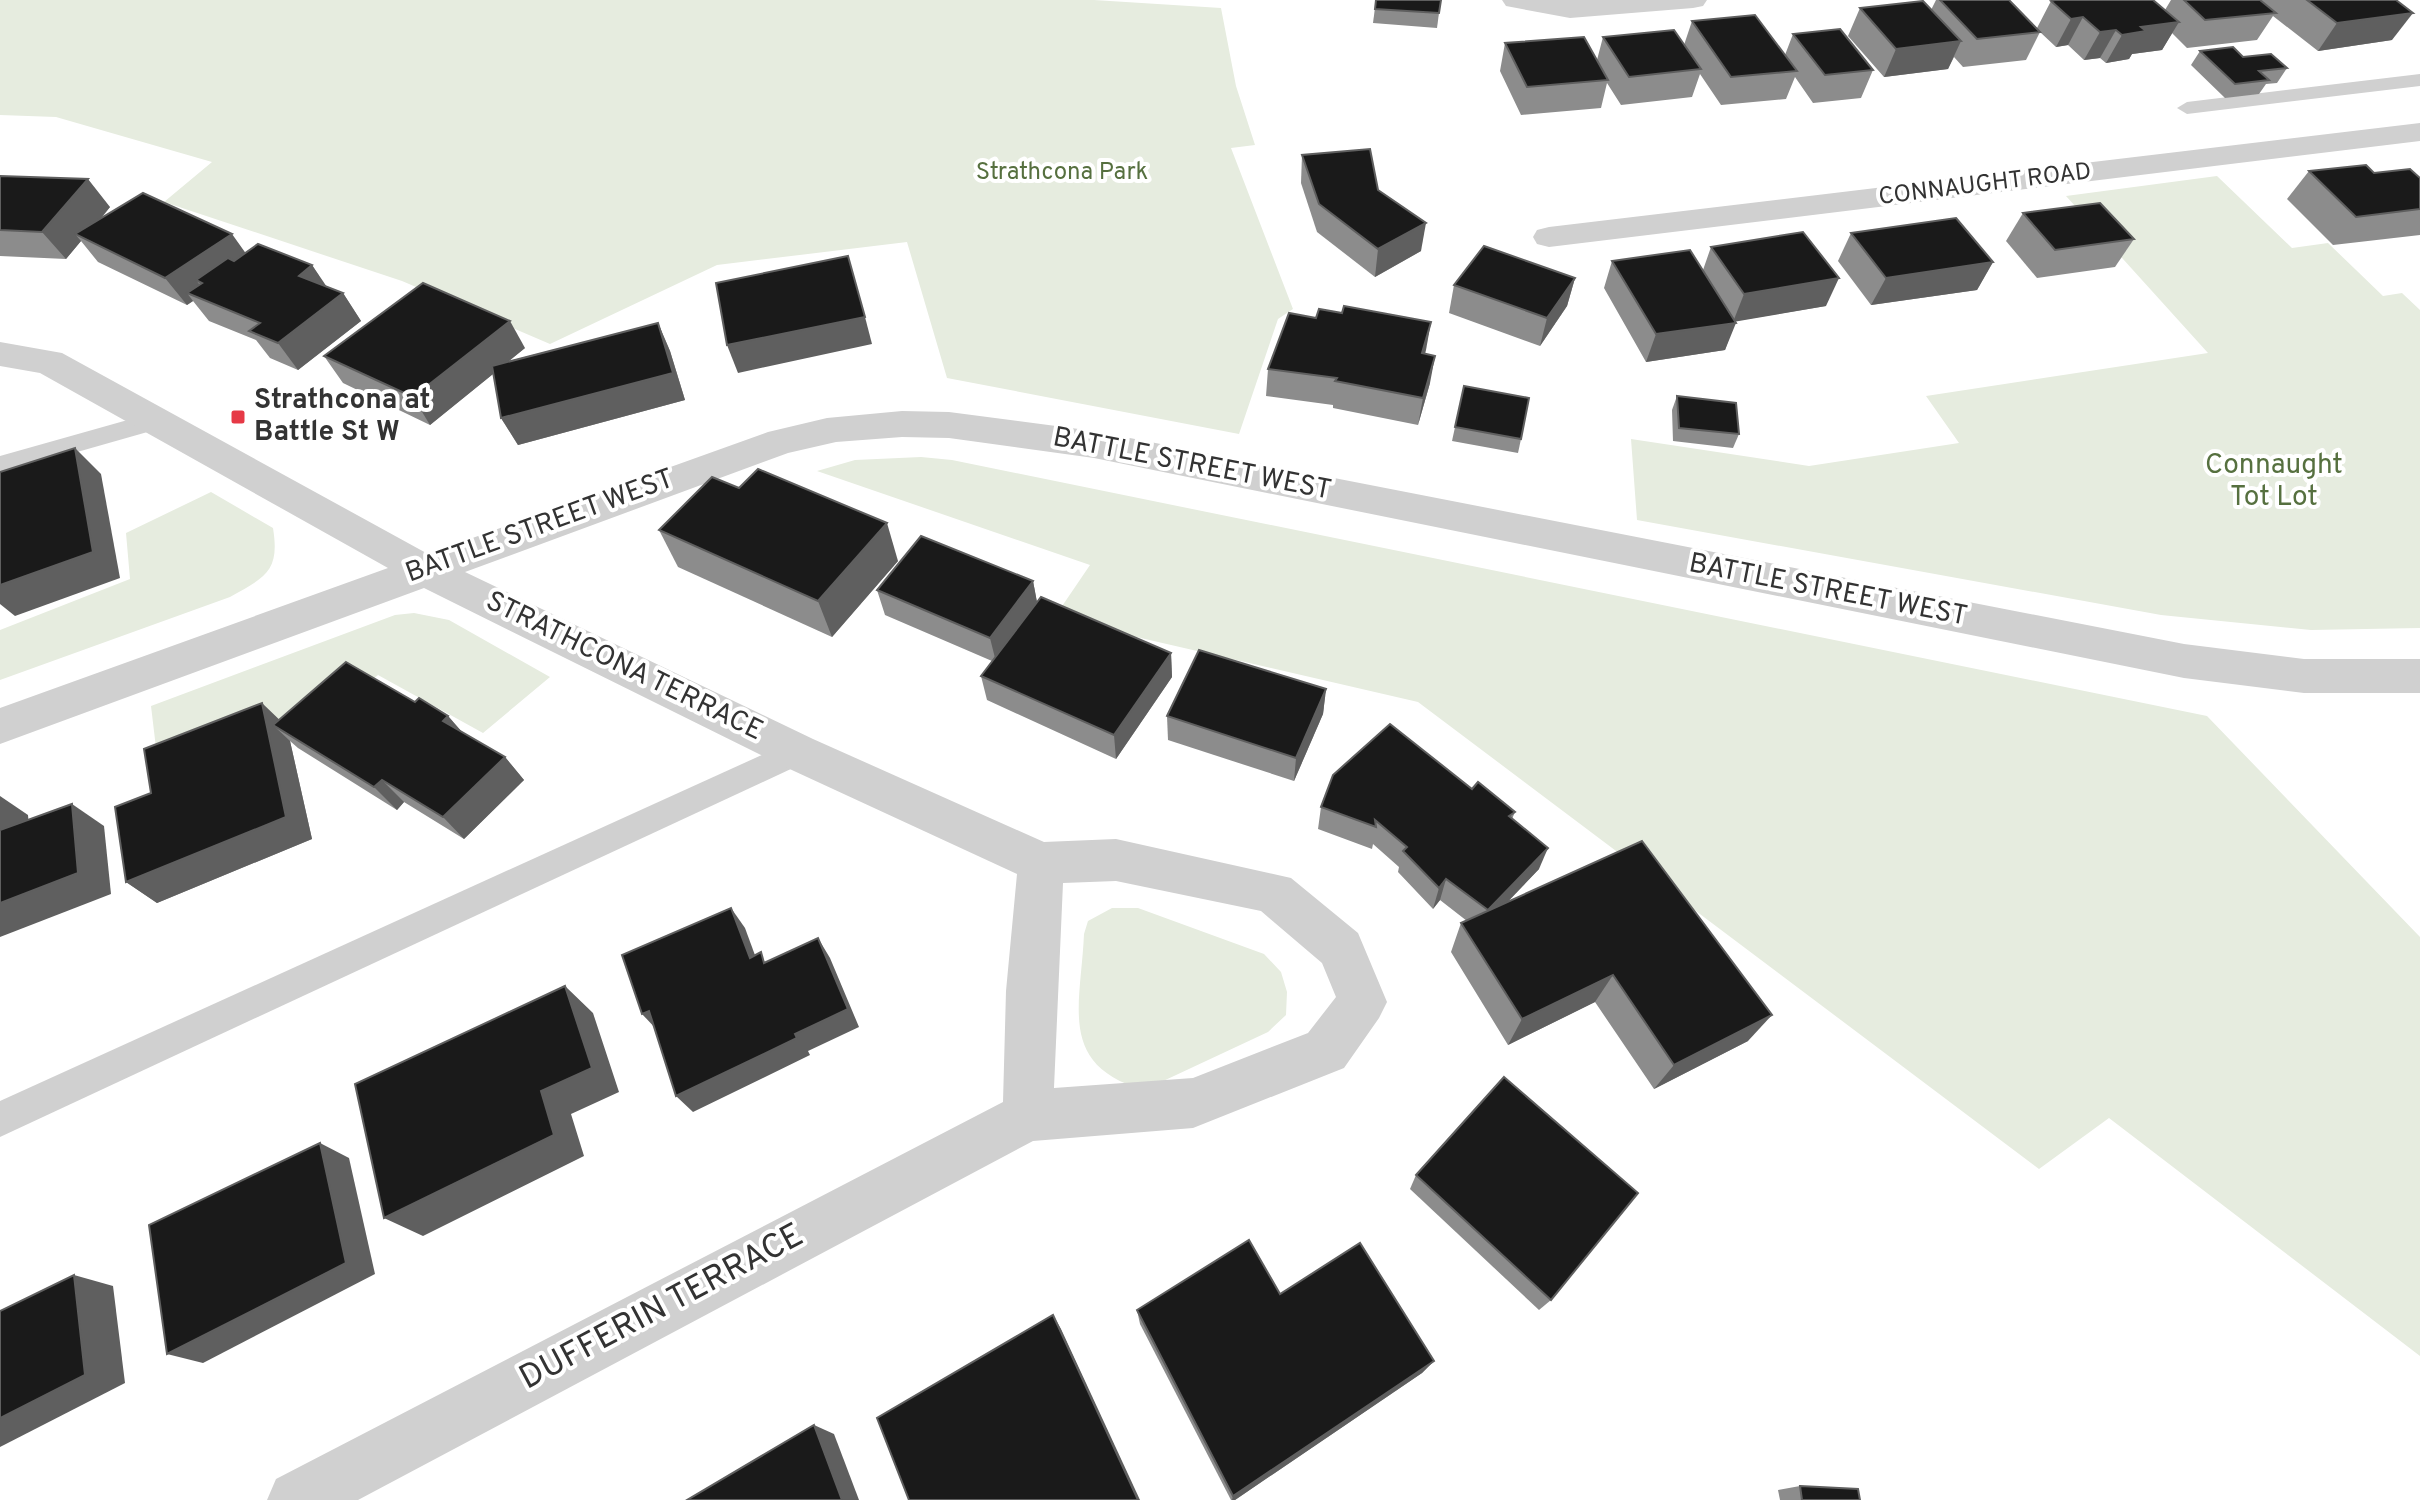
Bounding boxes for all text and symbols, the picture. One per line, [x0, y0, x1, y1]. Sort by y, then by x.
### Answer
street label: CONNAUGHT ROAD [1877, 157, 2093, 213]
park label: Strathcona Park [976, 158, 1148, 188]
place label: Strathcona at Battle St W [254, 383, 431, 451]
marker: Strathcona at Battle St W [229, 408, 247, 426]
street label: BATTLE STREET WEST [1050, 420, 1334, 510]
park label: Connaught Tot Lot [2205, 448, 2343, 516]
street label: BATTLE STREET WEST [401, 462, 679, 592]
street label: BATTLE STREET WEST [1686, 546, 1970, 636]
street label: STRATHCONA TERRACE [479, 584, 769, 750]
street label: DUFFERIN TERRACE [513, 1215, 811, 1401]

